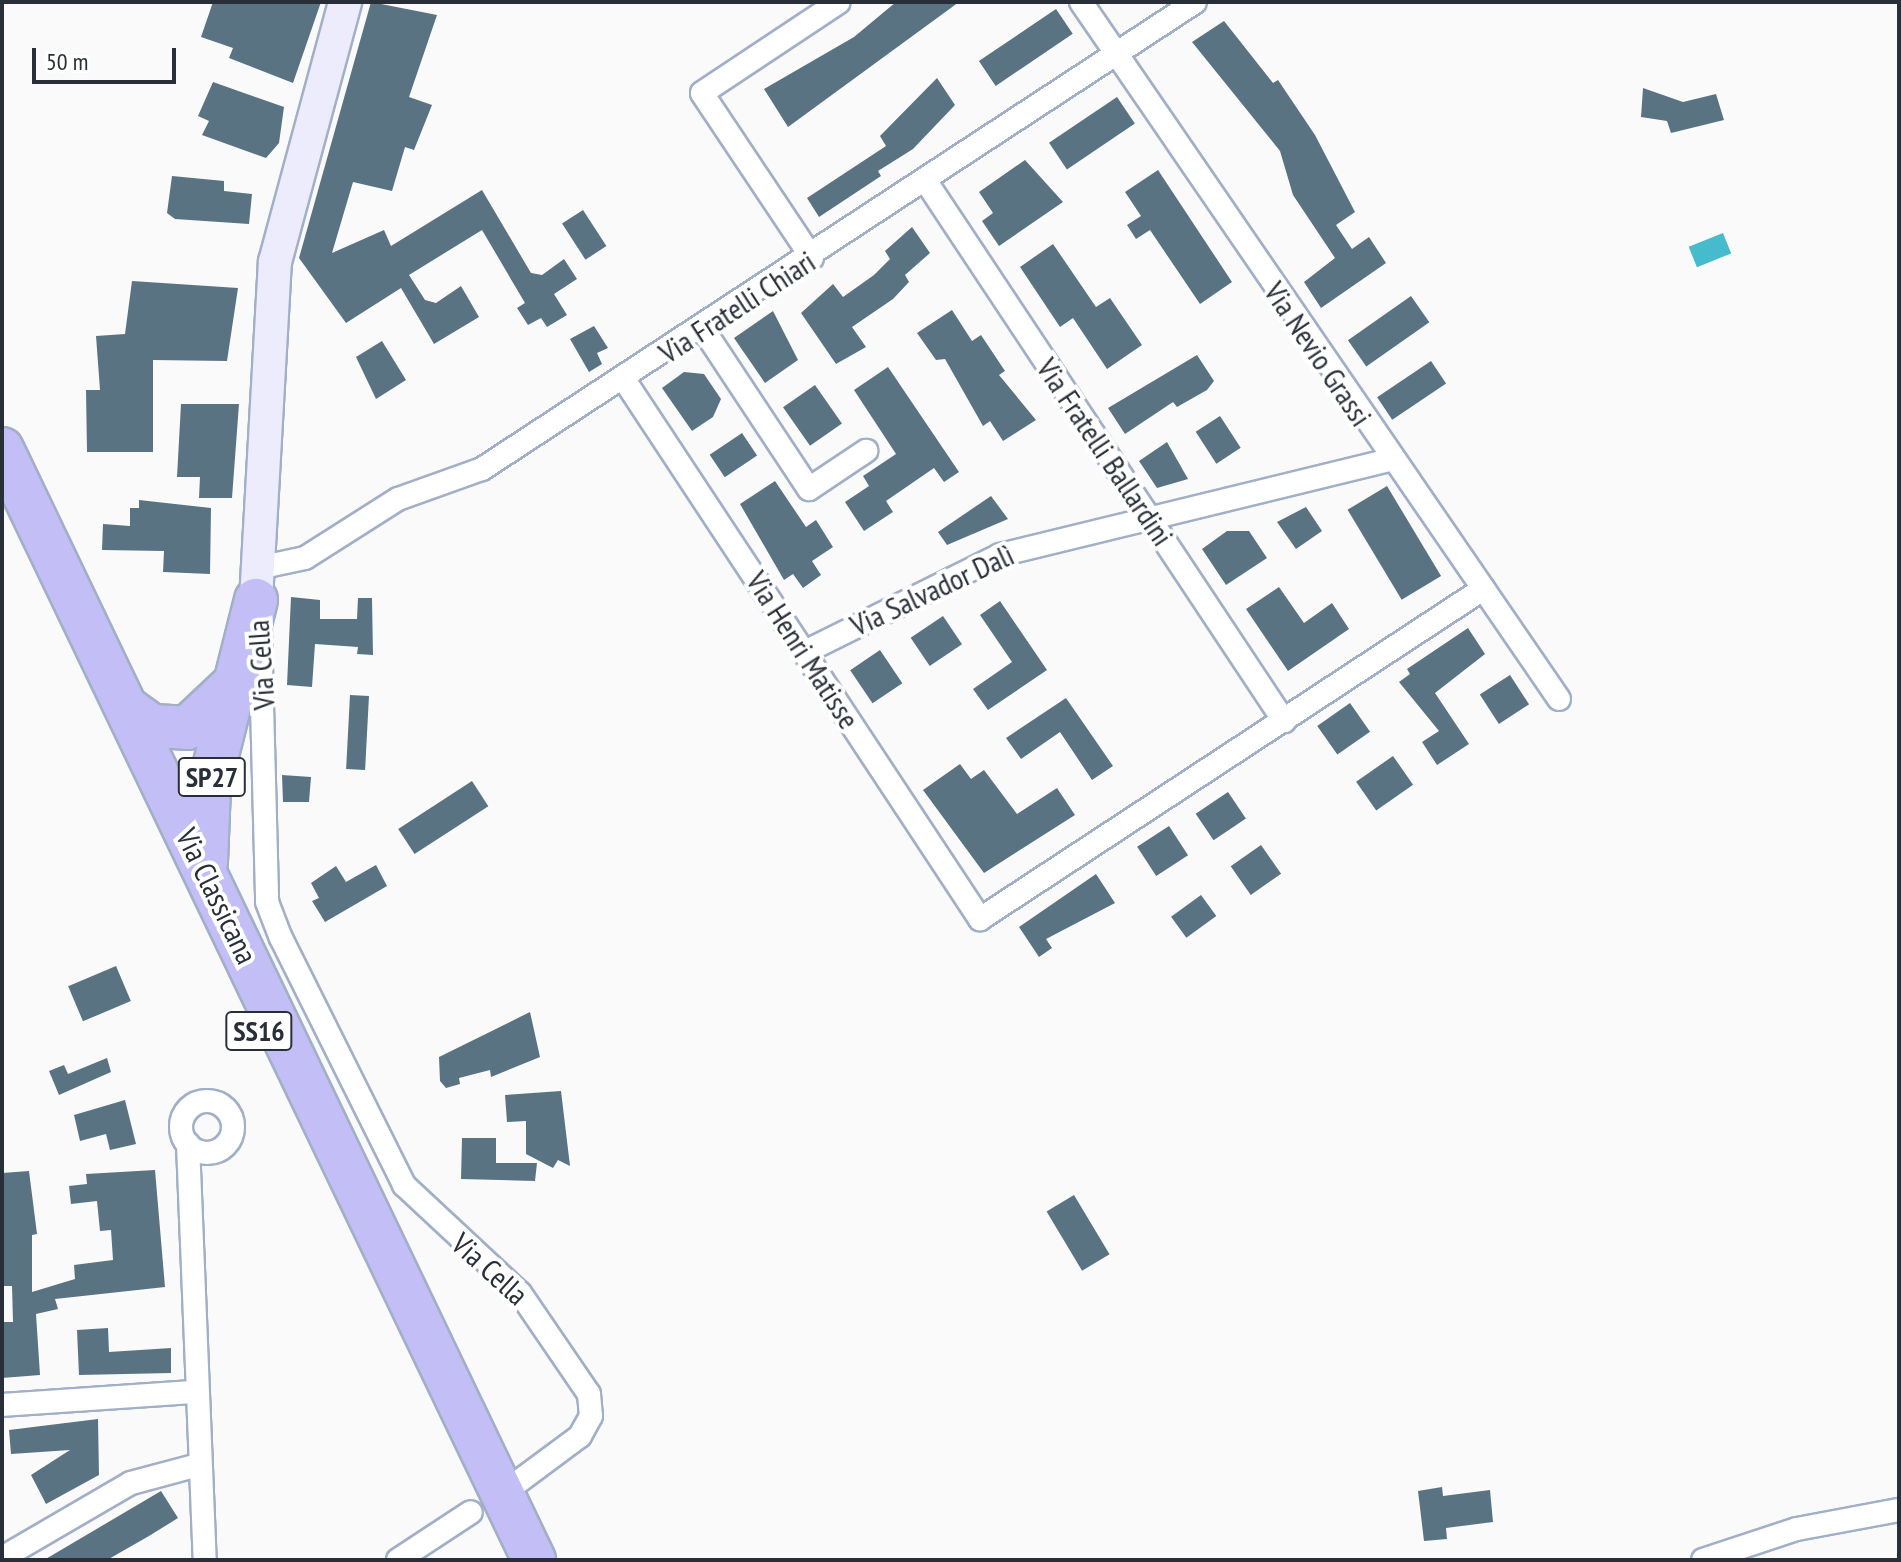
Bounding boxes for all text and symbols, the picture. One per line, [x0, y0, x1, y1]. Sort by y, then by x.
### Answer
scale bar [36, 32, 180, 82]
text: 50 m [46, 46, 88, 77]
street label: Via Fratelli Chiari [652, 243, 822, 371]
street label: Via Nevio Grassi [1257, 275, 1379, 433]
street label: Via Fratelli Ballardini [1029, 352, 1181, 552]
street label: Via Salvador Dalì [845, 536, 1019, 644]
street label: Via Henri Matisse [739, 565, 867, 735]
street label: Via Cella [240, 619, 282, 711]
road number: SP27 [176, 753, 248, 801]
street label: Via Classicana [169, 822, 265, 970]
road number: SS16 [225, 1007, 293, 1055]
street label: Via Cella [445, 1226, 535, 1312]

